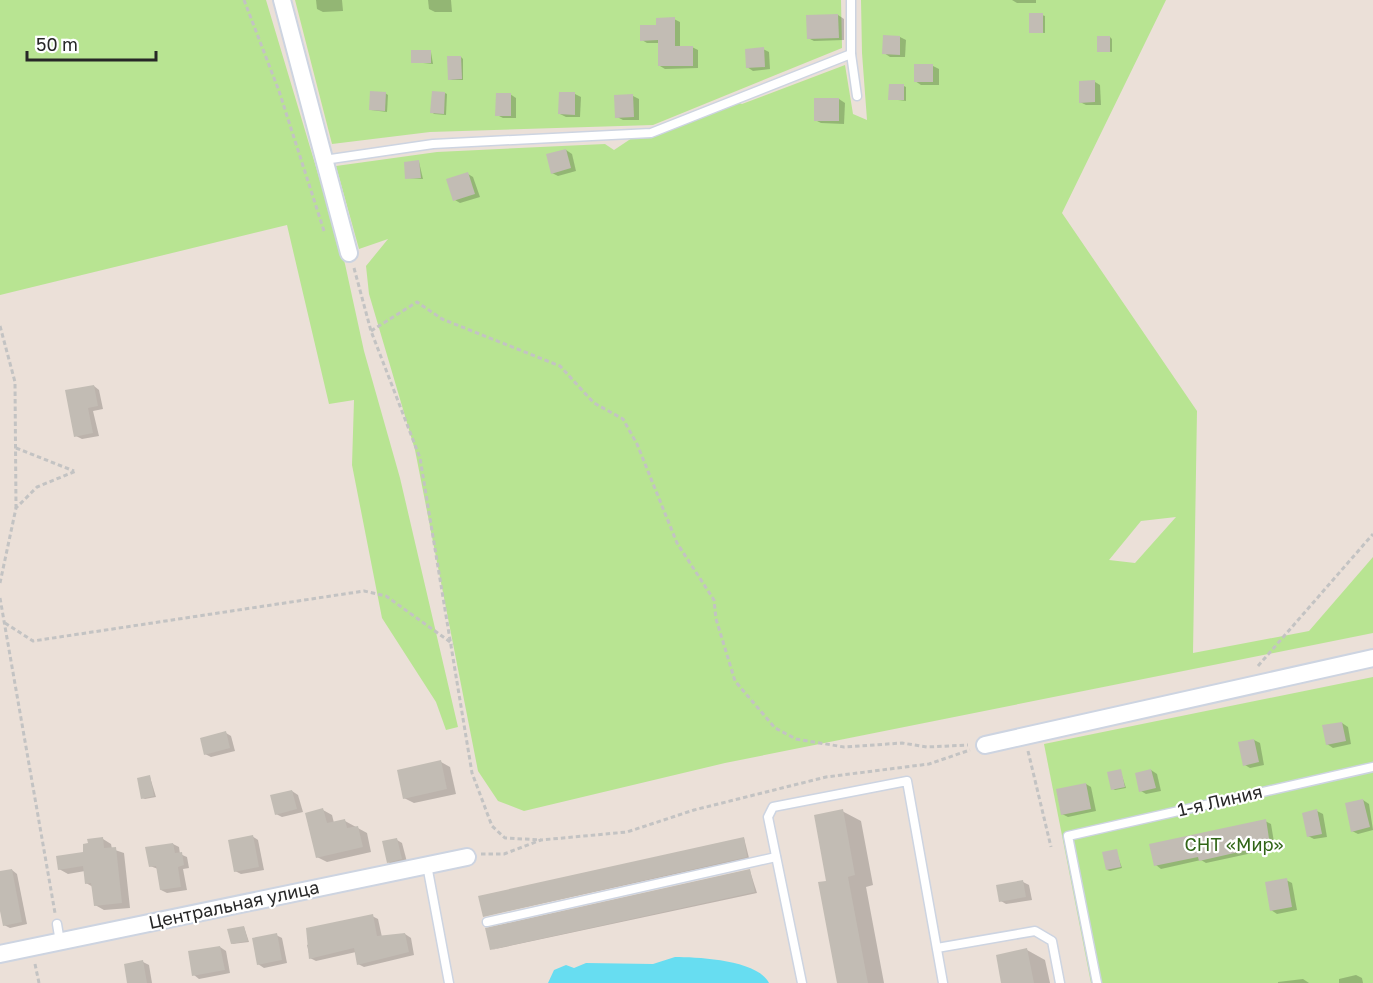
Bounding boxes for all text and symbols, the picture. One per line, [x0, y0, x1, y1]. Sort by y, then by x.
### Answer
scale bar [27, 24, 156, 62]
text: 50 m [36, 33, 78, 55]
street label: 1-я Линия [1175, 780, 1264, 820]
park label: СНТ «Мир» [1185, 833, 1284, 855]
street label: Центральная улица [147, 875, 321, 933]

